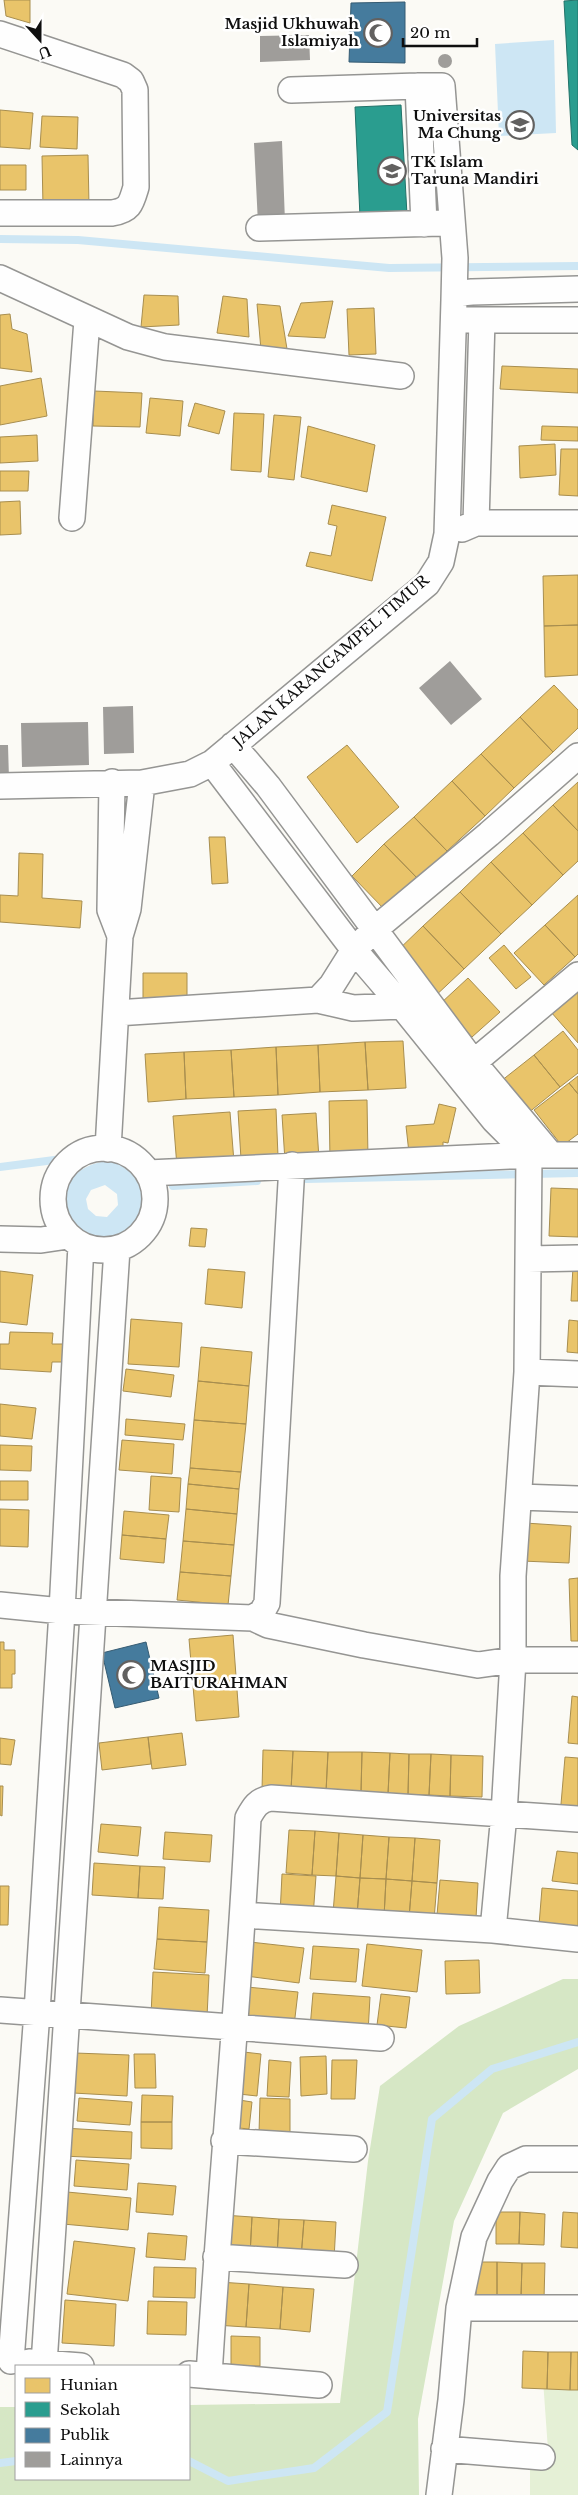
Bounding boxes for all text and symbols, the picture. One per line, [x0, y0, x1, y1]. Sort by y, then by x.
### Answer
place label: Masjid Ukhuwah Islamiyah [225, 14, 359, 50]
north arrow [15, 15, 65, 65]
scale bar [403, 15, 477, 47]
mosque icon: Masjid Ukhuwah Islamiyah [363, 18, 393, 48]
text: 20 m [410, 23, 450, 42]
text: U [35, 42, 54, 63]
place label: Universitas Ma Chung [413, 106, 502, 142]
school or university icon: Universitas Ma Chung [505, 110, 535, 140]
place label: TK Islam Taruna Mandiri [411, 152, 539, 188]
school or university icon: TK Islam Taruna Mandiri [377, 156, 407, 186]
street label: JALAN KARANGAMPEL TIMUR [227, 570, 433, 752]
place label: MASJID BAITURAHMAN [150, 1656, 288, 1692]
mosque icon: MASJID BAITURAHMAN [116, 1660, 146, 1690]
legend [15, 2365, 190, 2480]
text: Hunian [60, 2375, 118, 2394]
text: Sekolah [60, 2400, 120, 2419]
text: Publik [60, 2425, 110, 2444]
text: Lainnya [60, 2450, 123, 2469]

